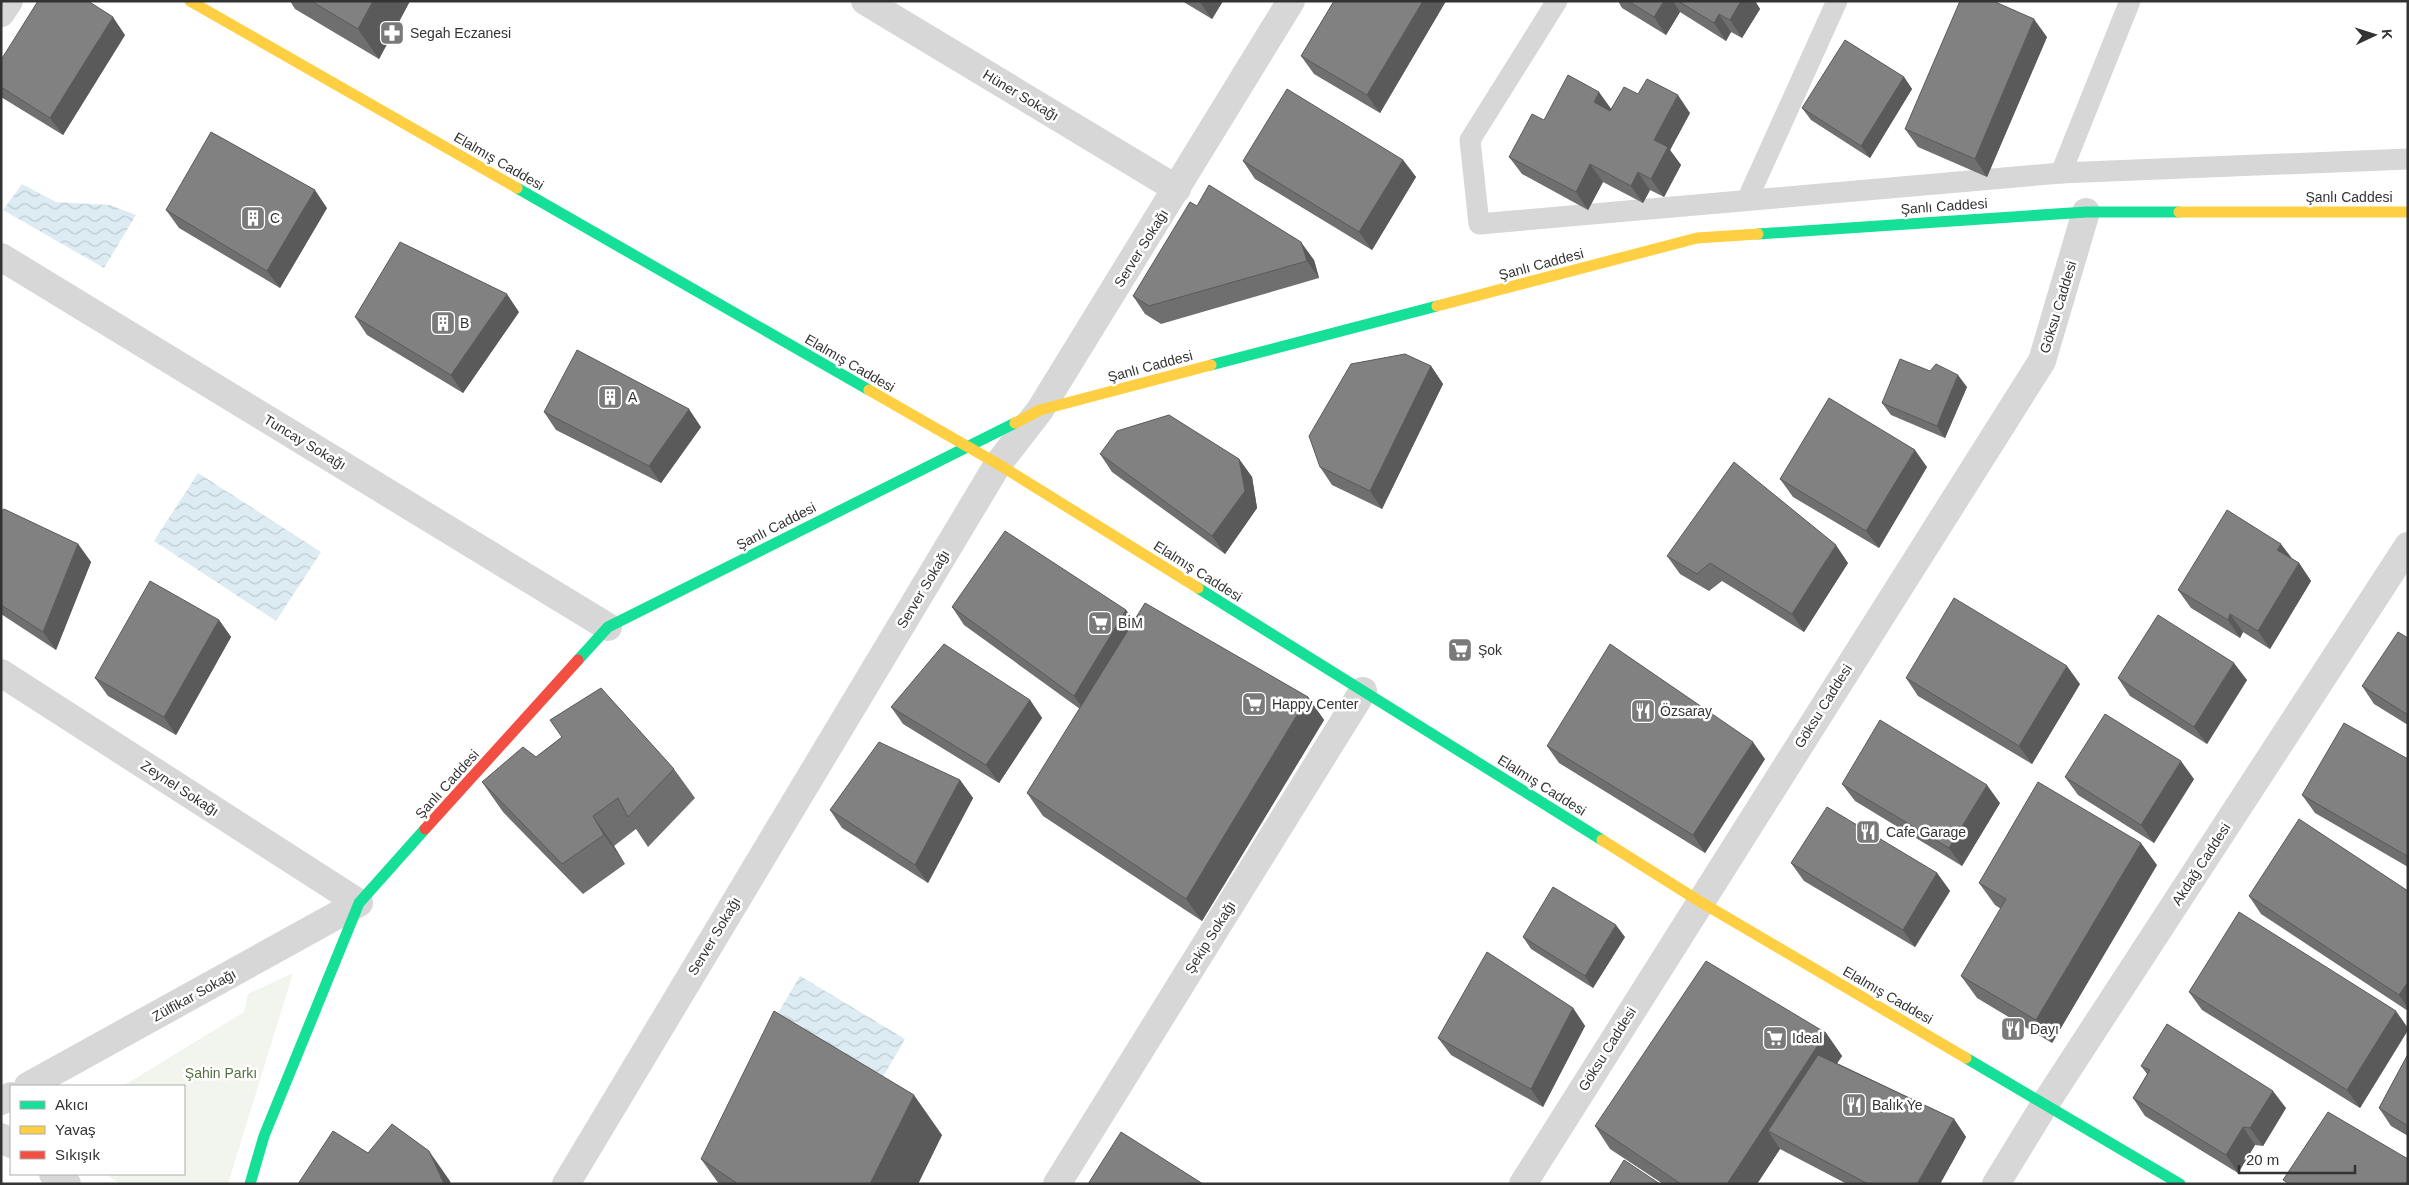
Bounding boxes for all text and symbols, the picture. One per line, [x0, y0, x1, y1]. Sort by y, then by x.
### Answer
north arrow [2349, 10, 2399, 60]
pharmacy icon: Segah Eczanesi [379, 20, 405, 46]
place label: Segah Eczanesi [410, 25, 511, 41]
text: K [2379, 28, 2395, 40]
street label: Hüner Sokağı [980, 66, 1062, 124]
street label: Elalmış Caddesi [451, 129, 547, 193]
street label: Şanlı Caddesi [2305, 189, 2393, 205]
street label: Şanlı Caddesi [1900, 195, 1988, 217]
building icon: C [240, 205, 266, 231]
street label: Server Sokağı [1111, 206, 1171, 290]
place label: C [270, 210, 280, 226]
street label: Şanlı Caddesi [1497, 245, 1585, 283]
street label: Göksu Caddesi [2036, 259, 2080, 355]
building icon: B [430, 310, 456, 336]
place label: B [460, 315, 469, 331]
street label: Elalmış Caddesi [802, 331, 898, 395]
street label: Şanlı Caddesi [1106, 347, 1194, 385]
building icon: A [597, 384, 623, 410]
place label: A [628, 389, 638, 405]
street label: Tuncay Sokağı [261, 411, 349, 473]
street label: Şanlı Caddesi [734, 499, 818, 553]
street label: Elalmış Caddesi [1151, 537, 1245, 605]
street label: Server Sokağı [893, 547, 953, 631]
supermarket icon: BİM [1087, 610, 1113, 636]
place label: BİM [1118, 614, 1143, 631]
supermarket icon: Şok [1447, 637, 1473, 663]
place label: Şok [1478, 642, 1503, 658]
street label: Göksu Caddesi [1791, 661, 1855, 751]
supermarket icon: Happy Center [1241, 691, 1267, 717]
place label: Happy Center [1272, 696, 1359, 712]
restaurant icon: Özsaray [1630, 698, 1656, 724]
place label: Özsaray [1660, 702, 1712, 719]
street label: Şanlı Caddesi [412, 746, 482, 822]
street label: Elalmış Caddesi [1495, 751, 1589, 819]
street label: Zeynel Sokağı [138, 757, 222, 819]
restaurant icon: Cafe Garage [1855, 819, 1881, 845]
street label: Akdağ Caddesi [2168, 820, 2234, 908]
place label: Cafe Garage [1886, 824, 1966, 840]
street label: Server Sokağı [684, 894, 744, 978]
street label: Şekip Sokağı [1181, 898, 1239, 976]
street label: Elalmış Caddesi [1840, 963, 1936, 1027]
street label: Zülfikar Sokağı [149, 965, 239, 1025]
street label: Göksu Caddesi [1575, 1004, 1639, 1094]
restaurant icon: Dayı [2000, 1016, 2026, 1042]
place label: Dayı [2030, 1021, 2059, 1037]
supermarket icon: Ideal [1762, 1025, 1788, 1051]
place label: Ideal [1792, 1030, 1822, 1046]
park label: Şahin Parkı [185, 1065, 257, 1081]
legend [10, 1085, 185, 1175]
restaurant icon: Balık Ye [1841, 1092, 1867, 1118]
text: Akıcı [55, 1096, 88, 1113]
place label: Balık Ye [1872, 1097, 1923, 1113]
text: Yavaş [55, 1121, 96, 1138]
scale bar [2239, 1142, 2355, 1174]
text: Sıkışık [55, 1146, 101, 1163]
text: 20 m [2246, 1151, 2279, 1168]

